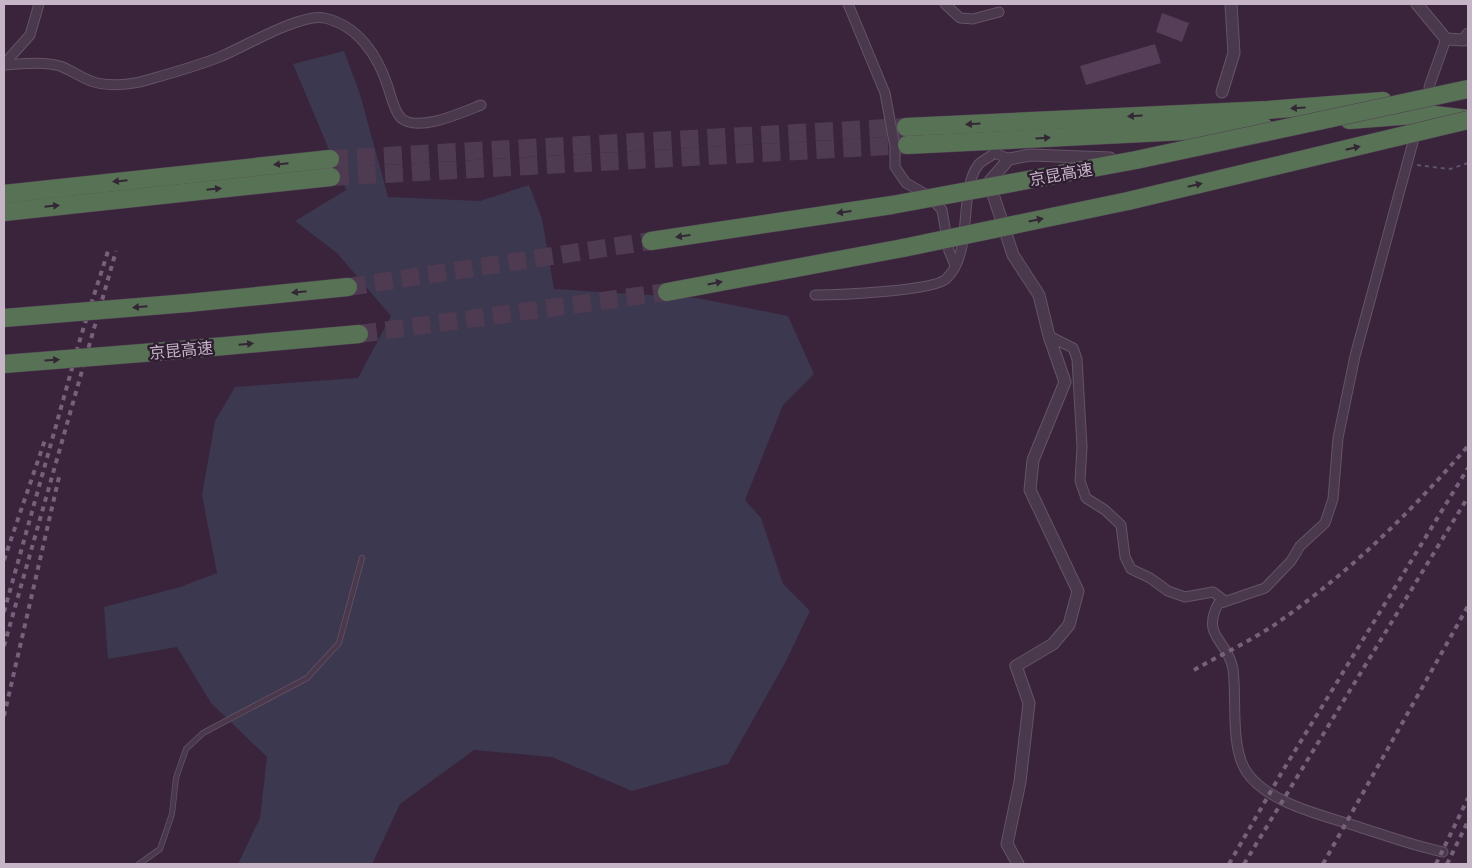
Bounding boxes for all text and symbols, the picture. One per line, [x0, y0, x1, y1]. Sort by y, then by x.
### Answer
one-way arrow [1289, 104, 1305, 112]
one-way arrow [1127, 113, 1143, 121]
one-way arrow [965, 120, 981, 128]
one-way arrow [1036, 134, 1052, 142]
one-way arrow [1345, 144, 1360, 152]
one-way arrow [273, 160, 289, 168]
street label: 京昆高速 [1028, 160, 1094, 189]
one-way arrow [112, 177, 128, 185]
one-way arrow [1187, 181, 1202, 189]
one-way arrow [206, 185, 222, 193]
one-way arrow [44, 202, 60, 210]
one-way arrow [835, 209, 851, 217]
one-way arrow [1028, 216, 1044, 224]
one-way arrow [674, 232, 690, 240]
one-way arrow [708, 279, 724, 287]
one-way arrow [291, 288, 307, 296]
one-way arrow [131, 303, 147, 311]
street label: 京昆高速 [148, 338, 214, 363]
one-way arrow [238, 340, 254, 348]
one-way arrow [45, 356, 61, 364]

